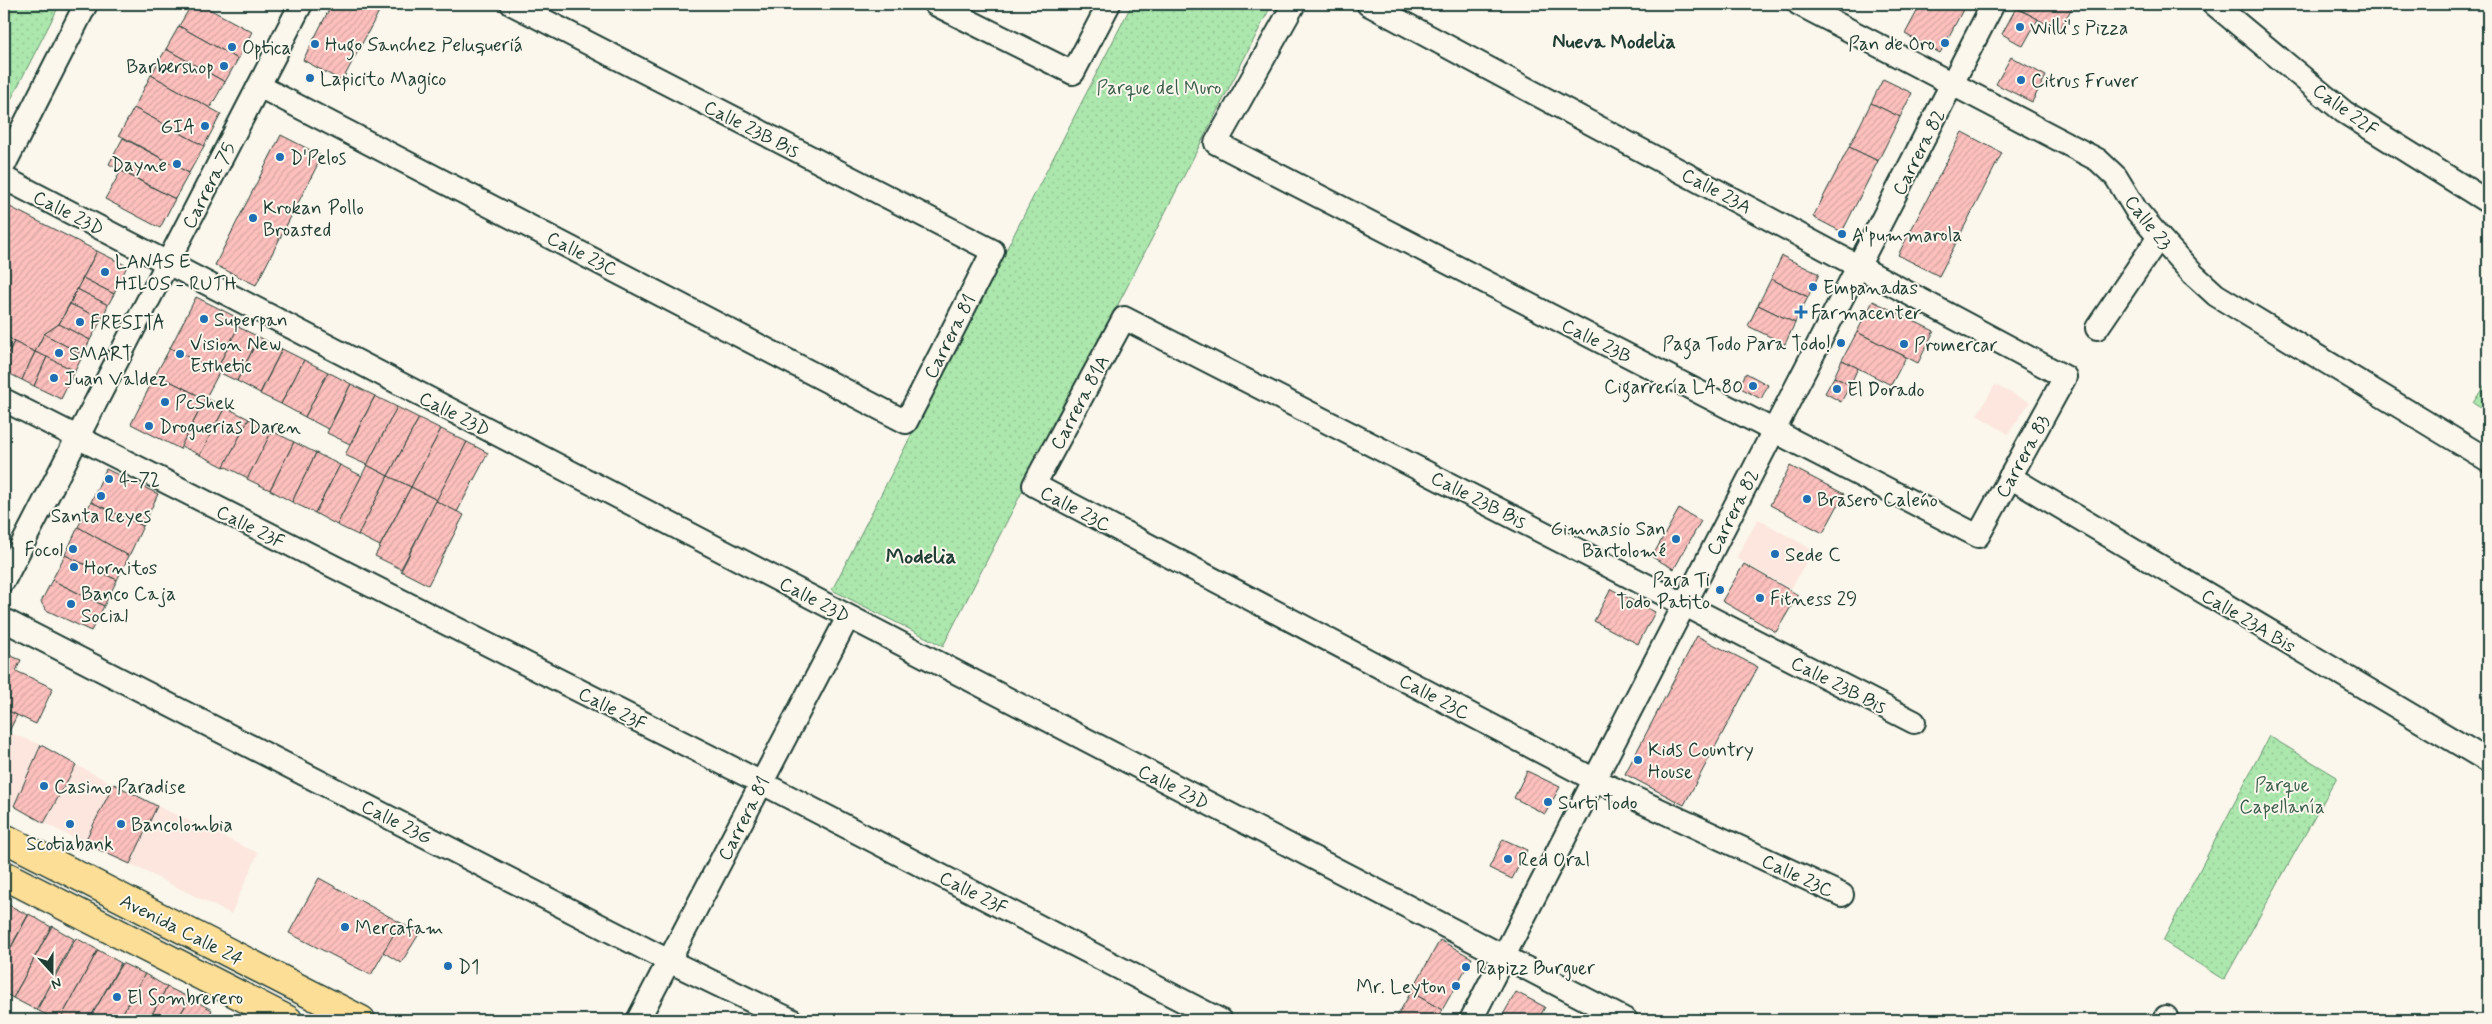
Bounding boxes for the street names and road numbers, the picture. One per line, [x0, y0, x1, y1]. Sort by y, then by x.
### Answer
street label: Calle 22F [2307, 78, 2383, 142]
street label: Calle 23B Bis [699, 95, 803, 164]
street label: Carrera 82 [1887, 105, 1952, 200]
street label: Carrera 75 [177, 138, 242, 233]
street label: Calle 23A [1677, 163, 1756, 220]
street label: Calle 23D [29, 185, 108, 242]
street label: Calle 23 [2118, 190, 2177, 256]
street label: Calle 23C [542, 226, 623, 283]
street label: Carrera 81 [918, 290, 982, 383]
street label: Calle 23B [1557, 313, 1636, 370]
street label: Carrera 81A [1045, 351, 1116, 454]
street label: Calle 23D [415, 386, 494, 443]
street label: Carrera 83 [1990, 411, 2056, 503]
street label: Carrera 82 [1701, 465, 1766, 560]
street label: Calle 23B Bis [1426, 466, 1530, 535]
street label: Calle 23C [1036, 480, 1116, 539]
street label: Calle 23F [212, 500, 289, 555]
street label: Calle 23D [775, 571, 854, 629]
street label: Calle 23A Bis [2196, 583, 2300, 659]
street label: Calle 23B Bis [1786, 651, 1890, 720]
street label: Calle 23C [1395, 668, 1475, 727]
street label: Calle 23F [574, 682, 651, 737]
street label: Calle 23D [1134, 759, 1213, 816]
street label: Carrera 81 [712, 772, 776, 865]
street label: Calle 23G [357, 794, 436, 851]
street label: Calle 23C [1757, 849, 1838, 904]
street label: Calle 23F [935, 866, 1012, 921]
street label: Avenida Calle 24 [115, 889, 247, 972]

